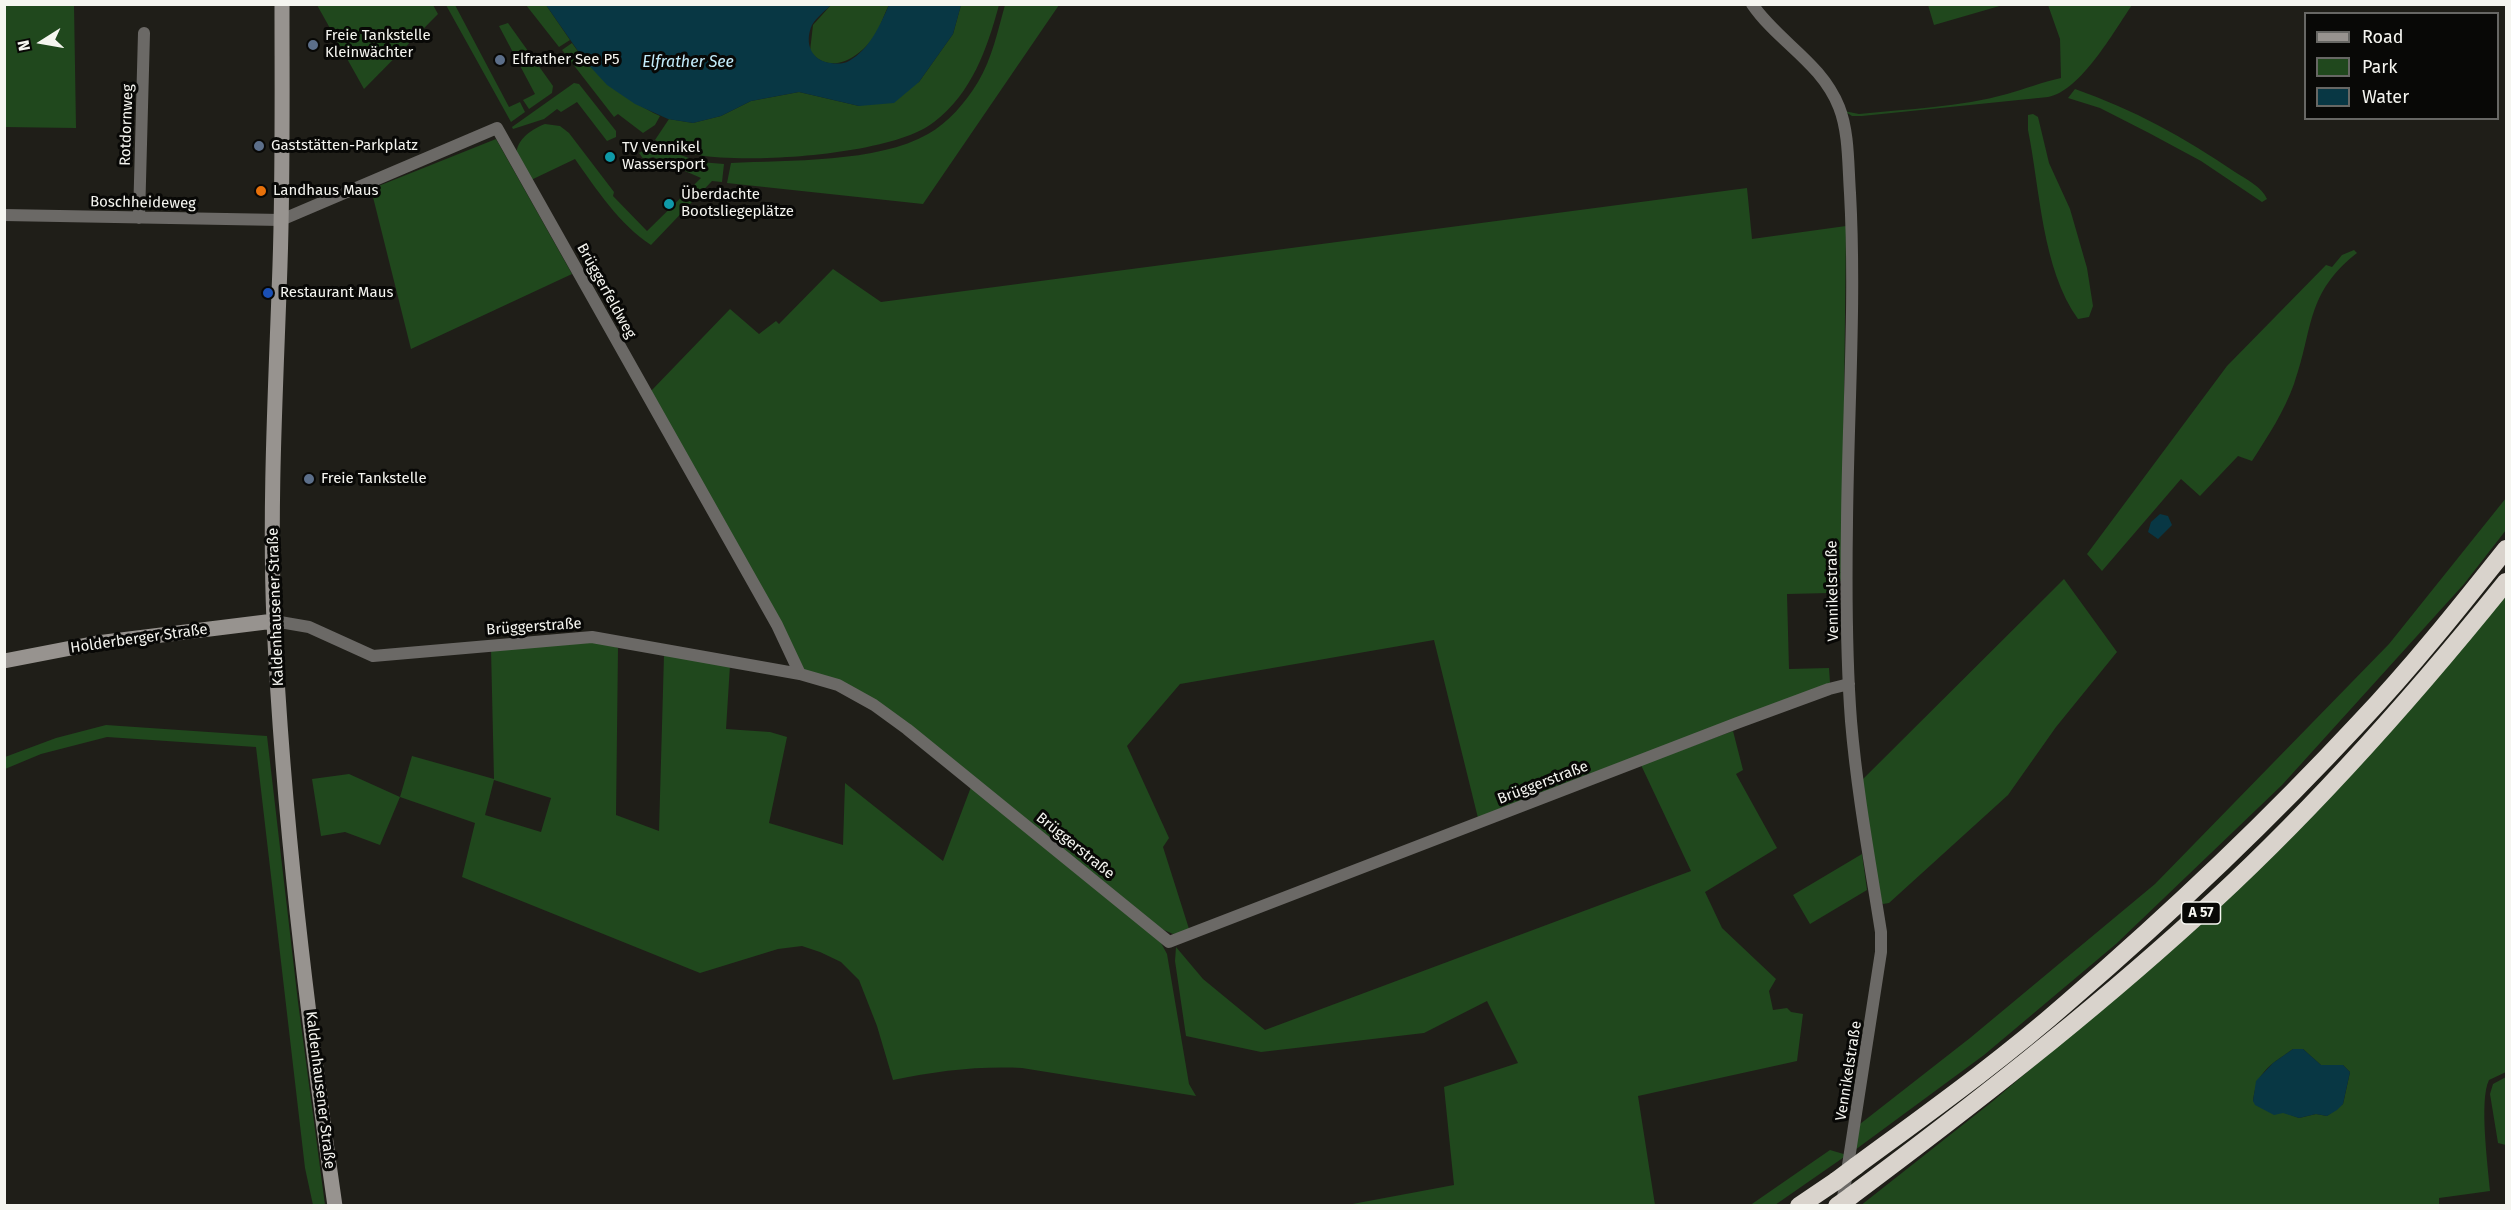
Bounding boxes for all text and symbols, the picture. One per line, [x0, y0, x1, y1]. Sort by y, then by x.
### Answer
north arrow [12, 12, 72, 72]
legend [2304, 12, 2499, 120]
text: Road [2362, 26, 2404, 48]
place label: Freie Tankstelle Kleinwächter [325, 27, 431, 62]
marker: Freie Tankstelle Kleinwächter [306, 38, 320, 52]
text: N [14, 39, 34, 53]
place label: Elfrather See P5 [512, 51, 619, 69]
marker: Elfrather See P5 [493, 53, 507, 67]
water label: Elfrather See [642, 53, 734, 73]
text: Park [2362, 56, 2397, 78]
street label: Rotdornweg [117, 84, 137, 166]
text: Water [2362, 86, 2409, 108]
place label: Gaststätten-Parkplatz [271, 137, 418, 155]
marker: Gaststätten-Parkplatz [252, 139, 266, 153]
place label: TV Vennikel Wassersport [622, 139, 705, 174]
marker: TV Vennikel Wassersport [603, 150, 617, 164]
place label: Landhaus Maus [273, 182, 378, 200]
marker: Landhaus Maus [254, 184, 268, 198]
place label: Überdachte Bootsliegeplätze [681, 186, 794, 221]
street label: Boschheideweg [90, 193, 196, 213]
marker: Überdachte Bootsliegeplätze [662, 197, 676, 211]
street label: Brüggerfeldweg [572, 240, 640, 342]
place label: Restaurant Maus [280, 284, 393, 302]
marker: Restaurant Maus [261, 286, 275, 300]
place label: Freie Tankstelle [321, 470, 427, 488]
marker: Freie Tankstelle [302, 472, 316, 486]
street label: Kaldenhausener Straße [264, 527, 288, 687]
street label: Vennikelstraße [1823, 540, 1843, 642]
street label: Brüggerstraße [486, 615, 582, 639]
street label: Holderberger Straße [69, 620, 209, 658]
street label: Brüggerstraße [1495, 757, 1591, 809]
street label: Brüggerstraße [1032, 809, 1118, 883]
road number: A 57 [2182, 902, 2220, 924]
street label: Kaldenhausener Straße [301, 1010, 339, 1170]
street label: Vennikelstraße [1832, 1020, 1866, 1122]

